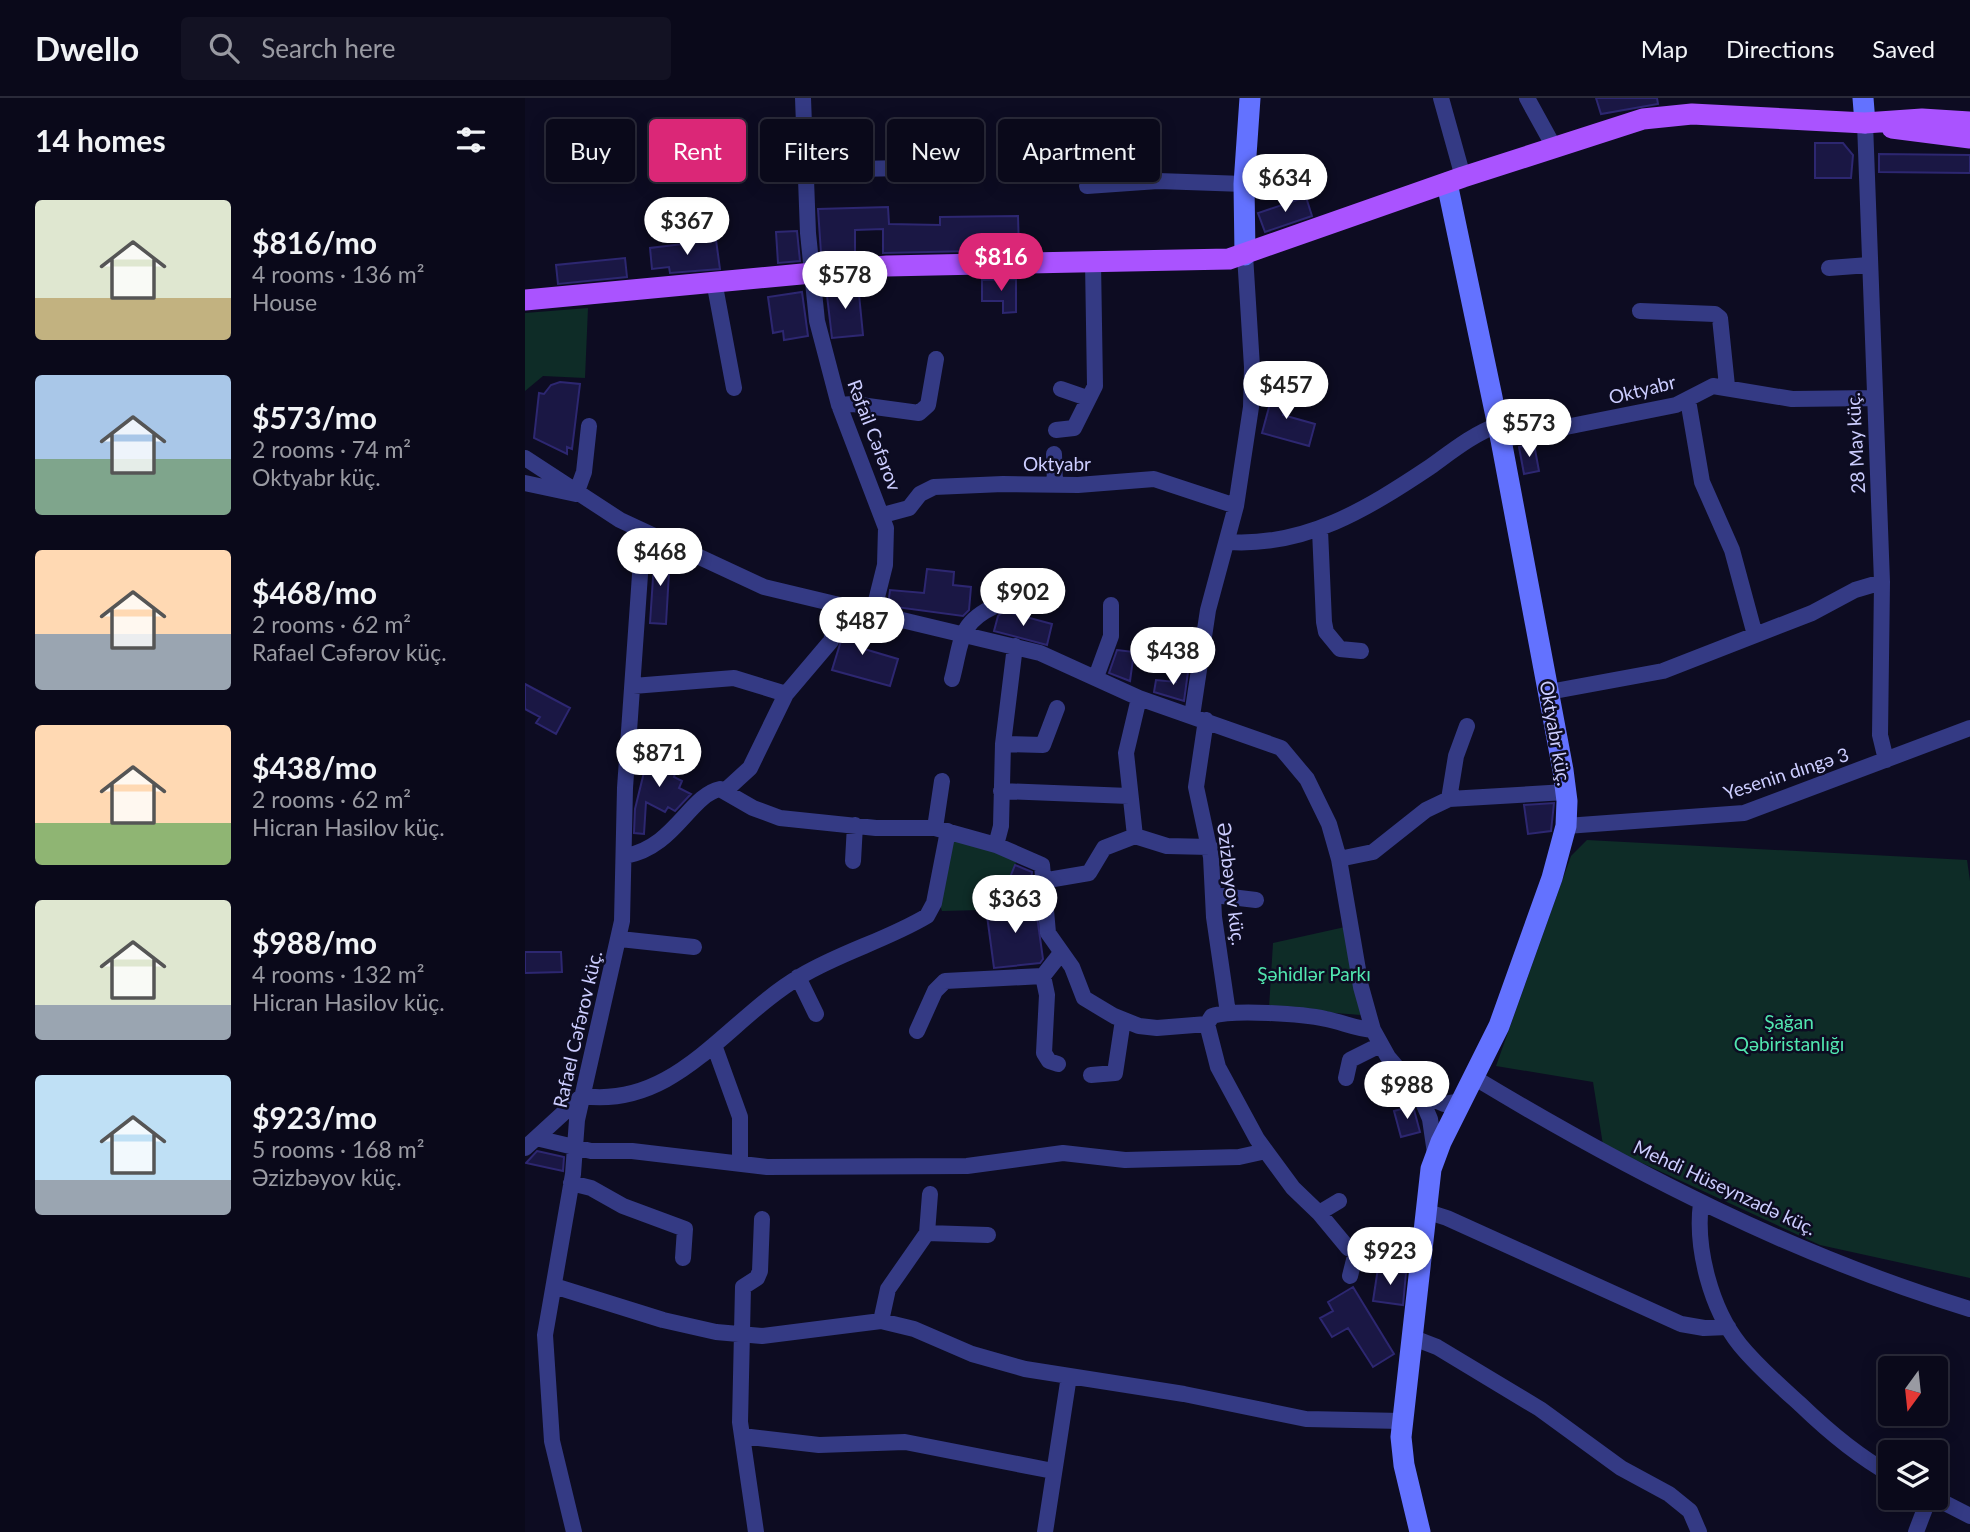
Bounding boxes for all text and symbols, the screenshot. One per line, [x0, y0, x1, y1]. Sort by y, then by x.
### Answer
search box [181, 17, 671, 80]
text: Dwello [35, 28, 139, 68]
icon: search [205, 29, 243, 67]
text: Search here [261, 32, 395, 64]
text: Map [1641, 34, 1688, 63]
text: Directions [1726, 34, 1834, 63]
text: Saved [1872, 34, 1935, 63]
chip: Buy [546, 119, 635, 182]
chip: Rent [649, 119, 746, 182]
chip: Filters [760, 119, 873, 182]
chip: New [887, 119, 984, 182]
chip: Apartment [998, 119, 1160, 182]
icon: filters [452, 121, 490, 159]
text: 14 homes [35, 122, 166, 158]
pin: $634 [1244, 155, 1326, 214]
text: $634 [1258, 163, 1312, 191]
pin: $367 [646, 198, 728, 257]
text: $367 [660, 206, 714, 234]
text: $816/mo [252, 224, 377, 260]
icon: home [91, 228, 175, 312]
pin: $816 [960, 234, 1042, 293]
text: $816 [974, 242, 1028, 270]
pin: $578 [804, 252, 886, 311]
text: 4 rooms · 136 m² [252, 260, 424, 288]
text: $578 [818, 260, 872, 288]
text: House [252, 288, 317, 316]
pin: $457 [1245, 362, 1327, 421]
text: $457 [1259, 370, 1313, 398]
street label: Oktyabr [1606, 370, 1678, 408]
street label: Rəfail Cəfərov [843, 376, 907, 494]
street label: 28 May küç. [1841, 392, 1869, 494]
text: $573/mo [252, 399, 377, 435]
pin: $573 [1488, 400, 1570, 459]
icon: home [91, 403, 175, 487]
text: $573 [1502, 408, 1556, 436]
text: 2 rooms · 74 m² [252, 435, 411, 463]
street label: Oktyabr [1023, 452, 1091, 475]
text: Oktyabr küç. [252, 463, 381, 491]
pin: $468 [619, 528, 701, 588]
text: $468 [633, 537, 687, 565]
pin: $902 [982, 568, 1064, 628]
text: $468/mo [252, 574, 377, 610]
text: $902 [996, 577, 1050, 605]
icon: home [91, 578, 175, 662]
pin: $487 [821, 598, 903, 657]
text: $487 [835, 606, 889, 634]
text: 2 rooms · 62 m² [252, 610, 411, 638]
pin: $438 [1132, 628, 1214, 687]
text: $438 [1146, 636, 1200, 664]
text: Rafael Cəfərov küç. [252, 638, 447, 666]
street label: Oktyabr küç. [1535, 679, 1577, 787]
pin: $871 [618, 730, 700, 789]
text: $871 [632, 738, 686, 766]
street label: Yesenin dıngə 3 [1720, 742, 1852, 804]
text: $438/mo [252, 749, 377, 785]
icon: home [91, 753, 175, 837]
text: 2 rooms · 62 m² [252, 785, 411, 813]
text: Hicran Hasilov küç. [252, 813, 445, 841]
street label: Əzizbəyov küç. [1213, 821, 1251, 947]
pin: $363 [974, 876, 1056, 935]
text: $363 [988, 884, 1042, 912]
text: $988/mo [252, 924, 377, 960]
icon: home [91, 928, 175, 1012]
street label: Rafael Cəfərov küç. [548, 948, 606, 1110]
text: 4 rooms · 132 m² [252, 960, 424, 988]
park label: Şəhidlər Parkı [1257, 962, 1371, 985]
text: Hicran Hasilov küç. [252, 988, 445, 1016]
park label: Şağan Qəbiristanlığı [1734, 1010, 1844, 1055]
pin: $988 [1366, 1062, 1448, 1121]
text: $988 [1380, 1070, 1434, 1098]
text: $923/mo [252, 1099, 377, 1135]
icon: home [91, 1103, 175, 1187]
text: 5 rooms · 168 m² [252, 1135, 424, 1163]
street label: Mehdi Hüseynzadə küç. [1630, 1135, 1820, 1239]
text: Əzizbəyov küç. [252, 1163, 402, 1191]
pin: $923 [1349, 1228, 1431, 1287]
text: $923 [1363, 1236, 1417, 1264]
north arrow [1878, 1356, 1948, 1426]
map controls [1878, 1356, 1948, 1510]
button: layers [1878, 1440, 1948, 1510]

